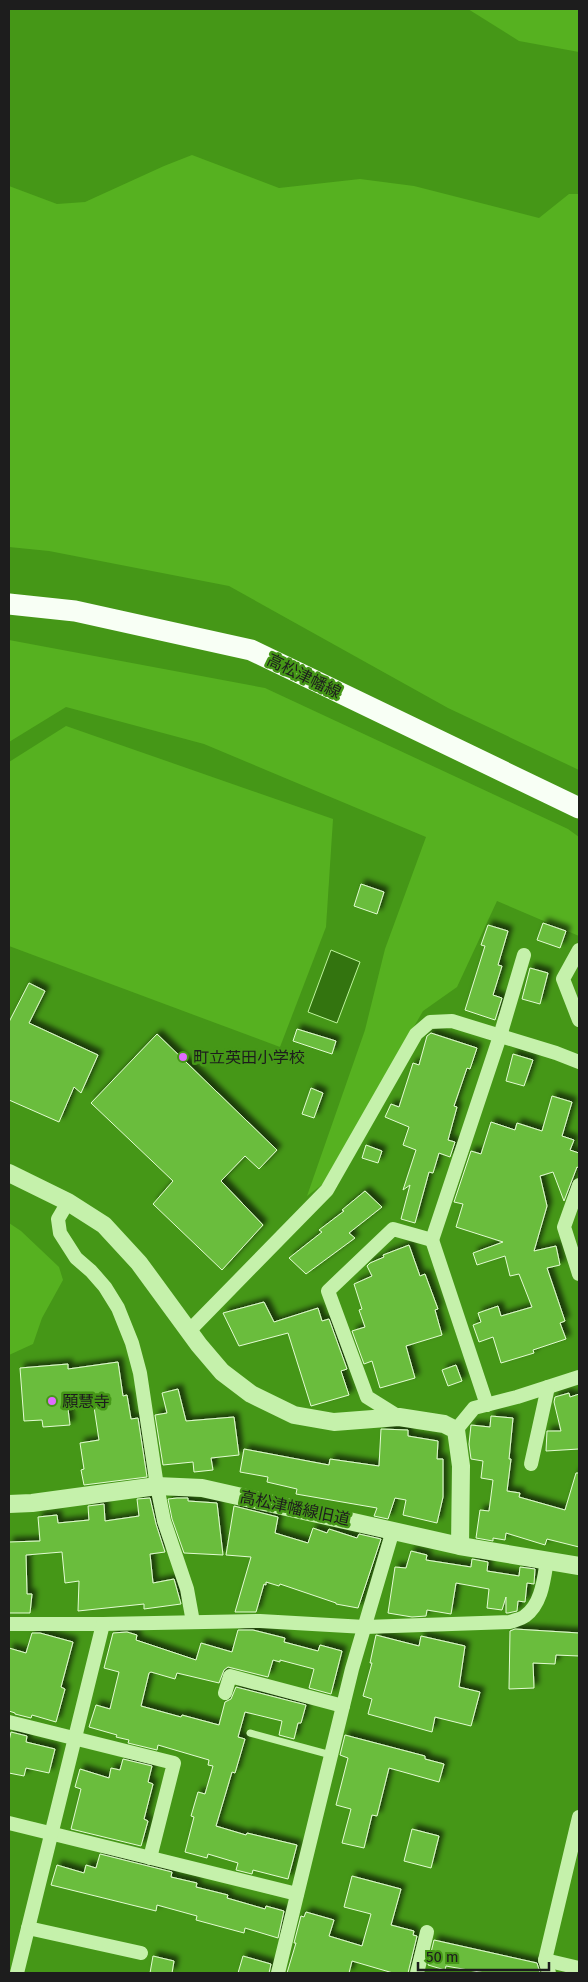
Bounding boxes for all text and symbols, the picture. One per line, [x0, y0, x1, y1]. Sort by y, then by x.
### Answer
street label: 高松津幡線 [264, 650, 344, 702]
place label: 町立英田小学校 [193, 1048, 305, 1067]
marker: 町立英田小学校 [177, 1051, 189, 1063]
place label: 願慧寺 [62, 1392, 110, 1411]
marker: 願慧寺 [46, 1395, 58, 1407]
street label: 高松津幡線旧道 [238, 1487, 352, 1529]
scale bar [418, 1940, 549, 1972]
text: 50 m [426, 1948, 459, 1966]

